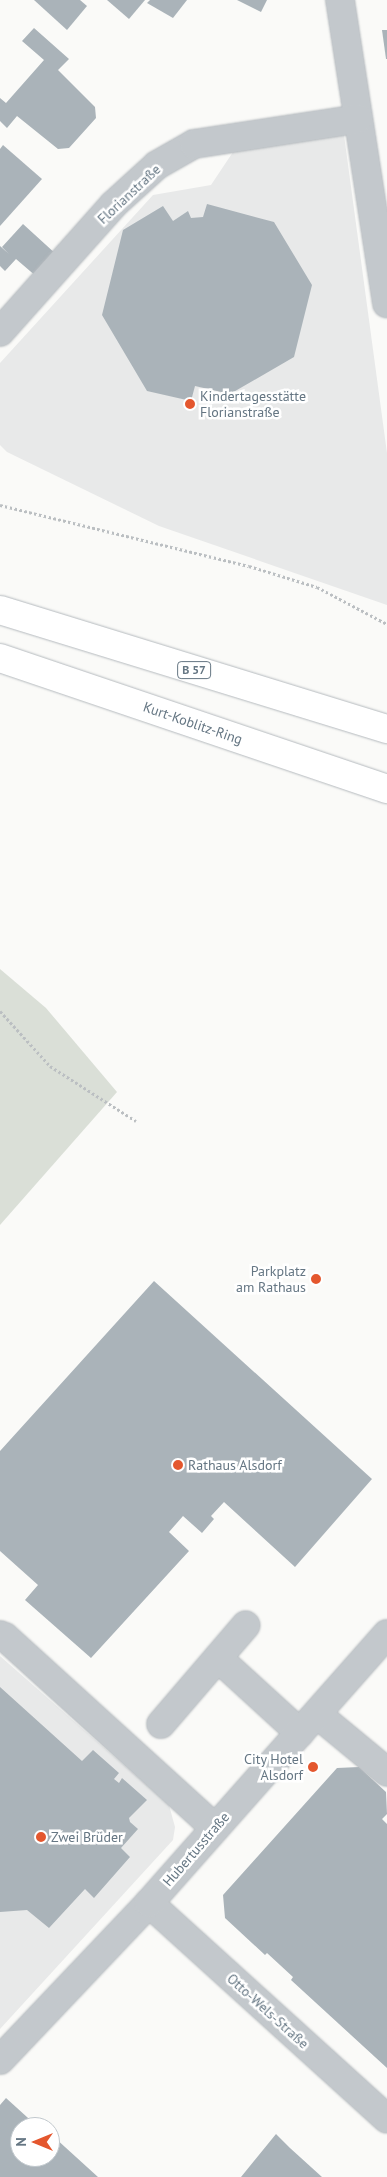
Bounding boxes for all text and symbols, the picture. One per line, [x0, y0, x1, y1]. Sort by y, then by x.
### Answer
street label: Florianstraße [94, 161, 164, 227]
place label: Kindertagesstätte Florianstraße [200, 388, 306, 421]
marker: Kindertagesstätte Florianstraße [184, 398, 196, 410]
road number: B 57 [176, 660, 212, 680]
street label: Kurt-Koblitz-Ring [141, 698, 245, 748]
place label: Parkplatz am Rathaus [236, 1263, 306, 1295]
marker: Parkplatz am Rathaus [310, 1273, 322, 1285]
place label: Rathaus Alsdorf [188, 1457, 282, 1473]
marker: Rathaus Alsdorf [172, 1459, 184, 1471]
place label: City Hotel Alsdorf [244, 1751, 303, 1784]
marker: City Hotel Alsdorf [307, 1761, 319, 1773]
street label: Hubertusstraße [159, 1808, 233, 1890]
place label: Zwei Brüder [51, 1829, 123, 1845]
marker: Zwei Brüder [35, 1831, 47, 1843]
street label: Otto-Wels-Straße [224, 1970, 312, 2052]
north arrow [10, 2117, 60, 2167]
text: N [12, 2137, 30, 2147]

